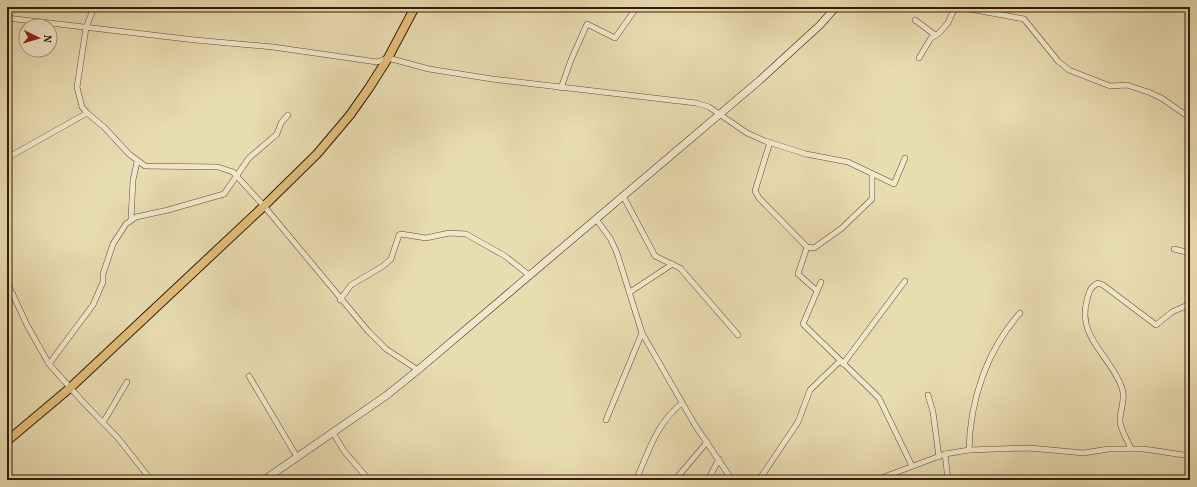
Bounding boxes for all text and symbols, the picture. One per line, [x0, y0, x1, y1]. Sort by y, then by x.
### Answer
north arrow [18, 18, 58, 58]
text: N [39, 34, 54, 43]

